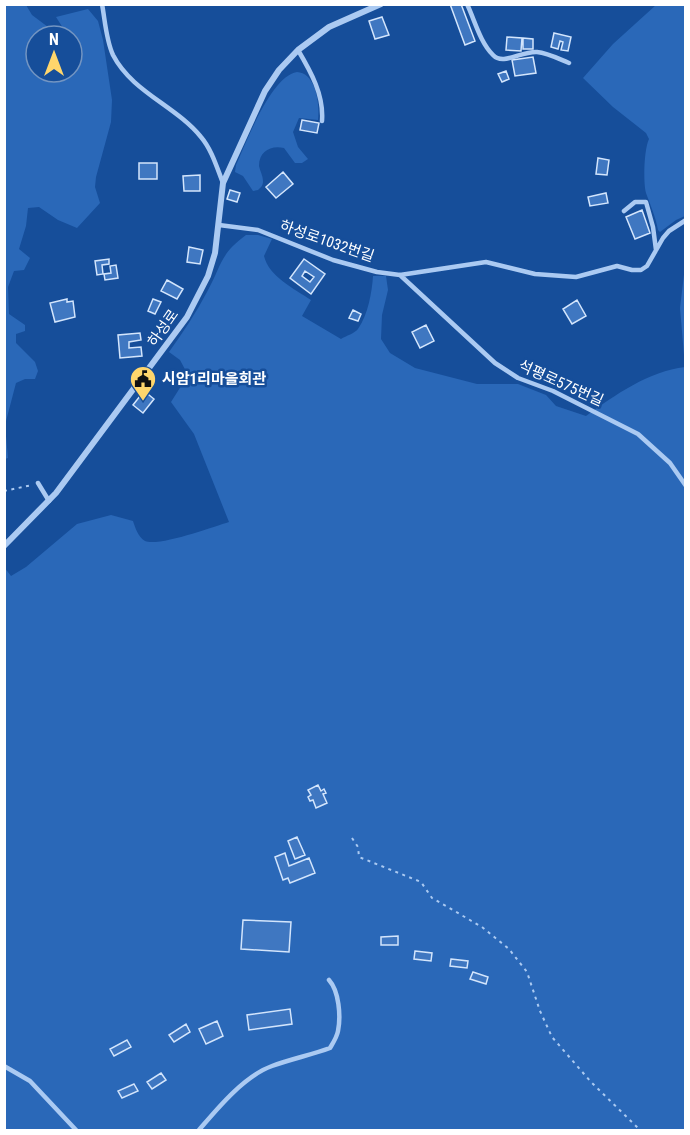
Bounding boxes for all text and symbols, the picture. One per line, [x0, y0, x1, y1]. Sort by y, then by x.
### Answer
north arrow [24, 24, 84, 84]
text: N [49, 30, 59, 49]
street label: 하성로1032번길 [277, 216, 377, 266]
street label: 하성로 [144, 306, 182, 350]
street label: 석평로575번길 [516, 356, 606, 410]
public building icon: 시암1리마을회관 [128, 364, 158, 402]
place label: 시암1리마을회관 [162, 370, 266, 388]

